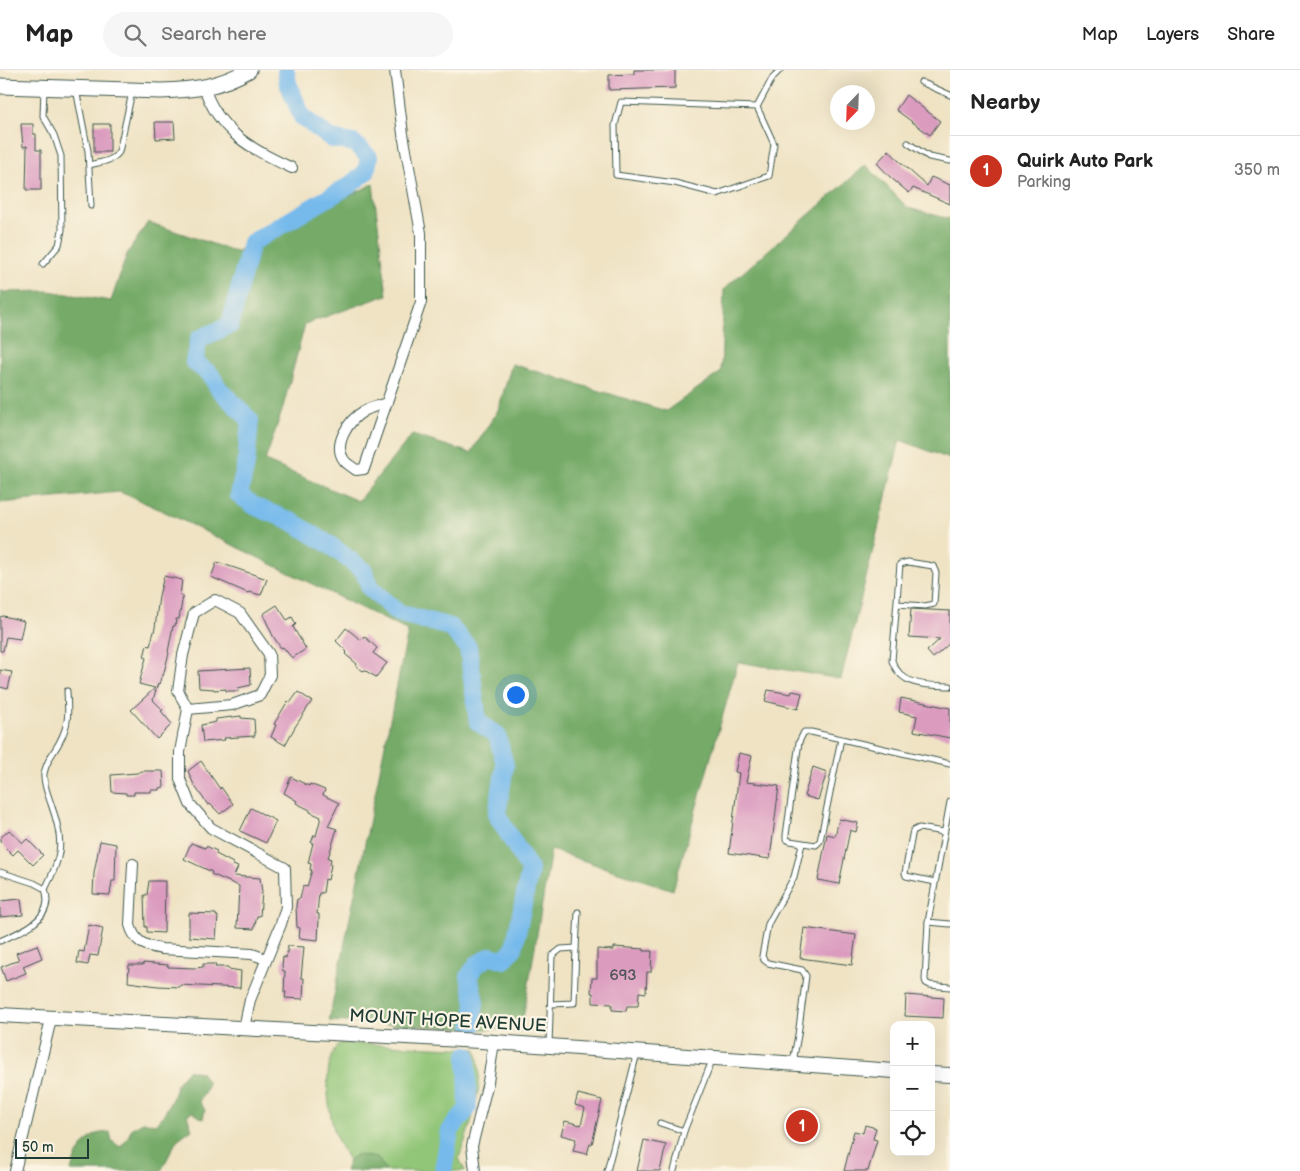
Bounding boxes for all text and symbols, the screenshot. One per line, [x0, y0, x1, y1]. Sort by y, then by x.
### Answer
search box [103, 12, 453, 57]
text: Map [25, 20, 73, 49]
icon: search [121, 21, 149, 49]
text: Search here [161, 23, 267, 46]
text: Map [1082, 24, 1118, 45]
text: Layers [1146, 24, 1199, 45]
text: Share [1227, 24, 1275, 45]
north arrow [830, 85, 875, 130]
text: Nearby [970, 90, 1040, 115]
text: Quirk Auto Park [1017, 150, 1153, 173]
text: 1 [983, 161, 989, 180]
text: 350 m [1234, 161, 1280, 180]
text: Parking [1017, 173, 1071, 192]
your location [503, 682, 529, 708]
house number: 693 [609, 966, 637, 985]
street label: MOUNT HOPE AVENUE [349, 1005, 547, 1037]
map controls [890, 1021, 935, 1156]
button: + [890, 1021, 935, 1066]
button: − [890, 1066, 935, 1111]
pin: 1 [786, 1107, 818, 1145]
button: locate [890, 1111, 935, 1156]
scale bar [15, 1136, 89, 1159]
text: 50 m [22, 1139, 54, 1156]

